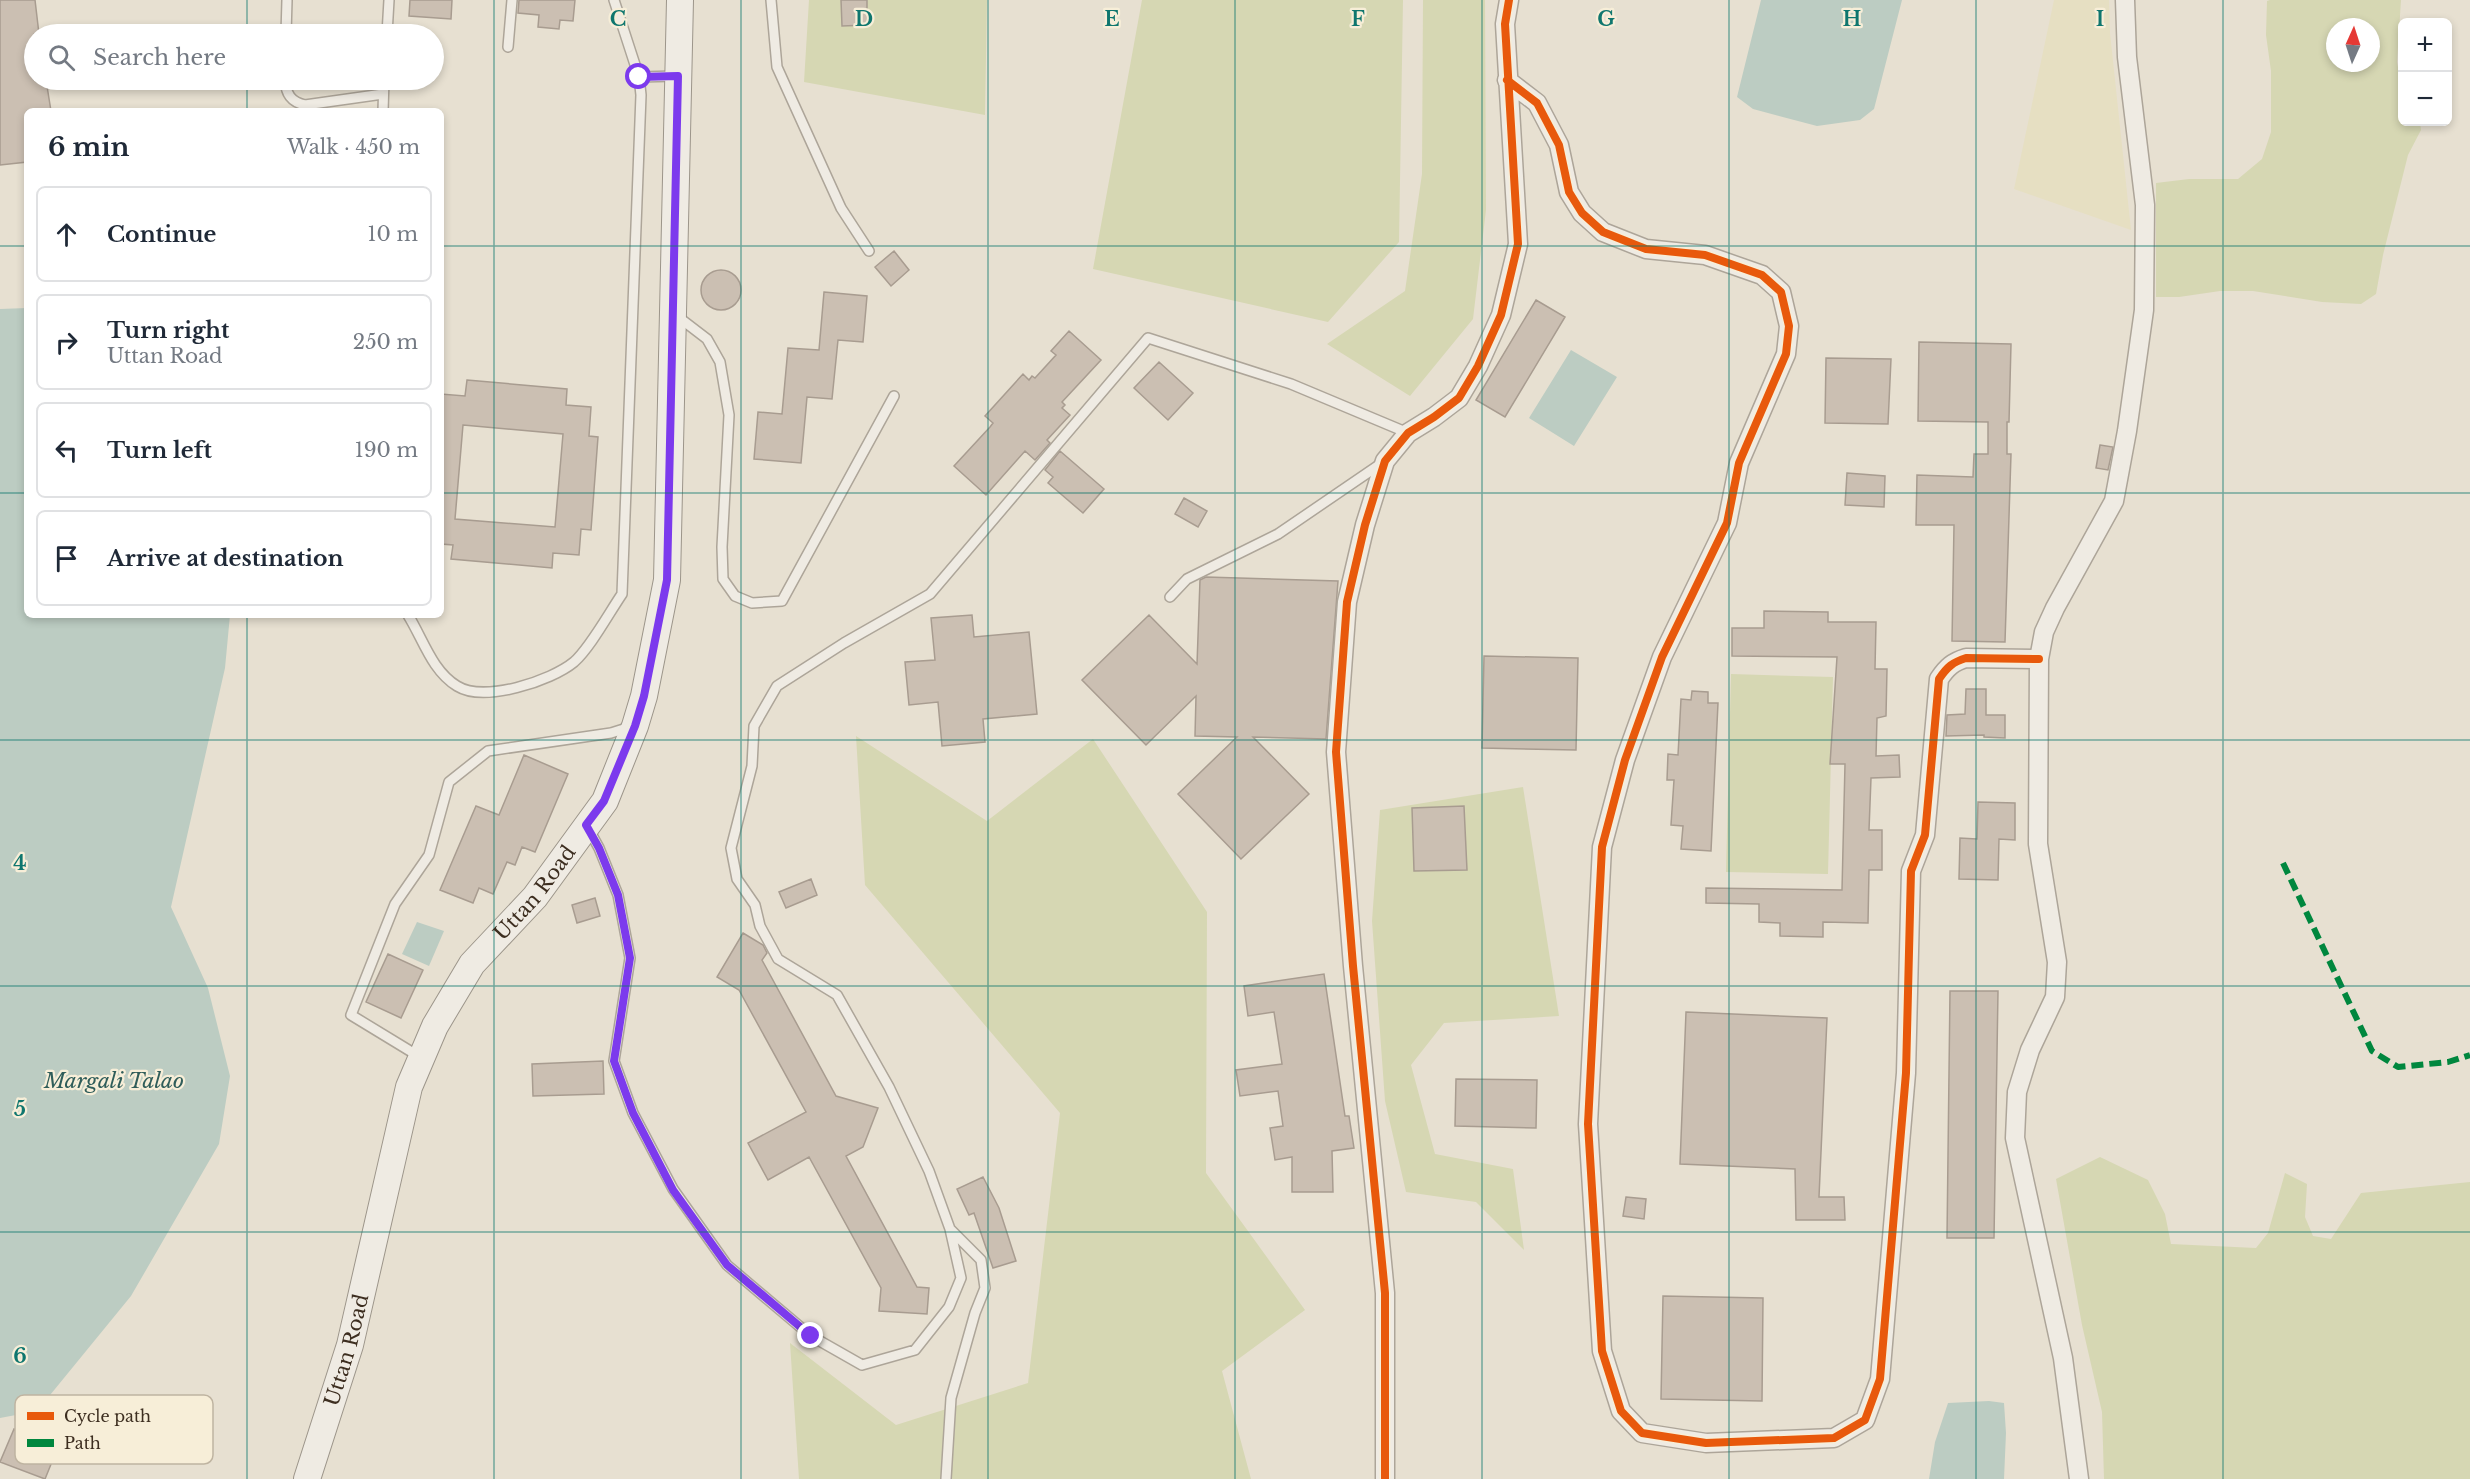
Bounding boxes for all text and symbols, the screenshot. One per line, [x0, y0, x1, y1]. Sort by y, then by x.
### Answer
text: C [610, 7, 626, 31]
text: D [855, 7, 873, 31]
text: E [1104, 7, 1120, 31]
text: F [1351, 7, 1365, 31]
text: G [1597, 7, 1615, 31]
text: H [1843, 7, 1862, 31]
text: I [2096, 7, 2104, 31]
north arrow [2326, 18, 2380, 72]
map controls [2398, 18, 2452, 126]
button: + [2398, 18, 2452, 72]
search box [24, 24, 444, 90]
icon: search [45, 41, 78, 74]
text: Search here [93, 44, 226, 71]
route start [625, 63, 651, 89]
button: − [2398, 72, 2452, 126]
text: 6 min [48, 131, 129, 163]
text: Walk · 450 m [287, 135, 420, 159]
icon: ahead [50, 218, 83, 251]
text: Continue [107, 221, 216, 248]
text: 10 m [368, 222, 418, 246]
text: Turn right [107, 317, 229, 344]
icon: right [50, 326, 83, 359]
text: 250 m [353, 330, 418, 354]
text: Uttan Road [107, 344, 223, 368]
icon: left [50, 434, 83, 467]
text: Turn left [107, 437, 212, 464]
text: 190 m [355, 438, 418, 462]
icon: arrive [50, 542, 83, 575]
text: Arrive at destination [107, 545, 344, 572]
street label: Uttan Road [489, 841, 581, 945]
text: 4 [13, 851, 27, 875]
water label: Margali Talao [43, 1068, 184, 1094]
text: 5 [14, 1097, 26, 1121]
street label: Uttan Road [319, 1292, 373, 1409]
route end [797, 1322, 823, 1348]
text: 6 [13, 1344, 27, 1368]
legend [15, 1395, 213, 1464]
text: Cycle path [64, 1406, 151, 1426]
text: Path [64, 1433, 101, 1453]

